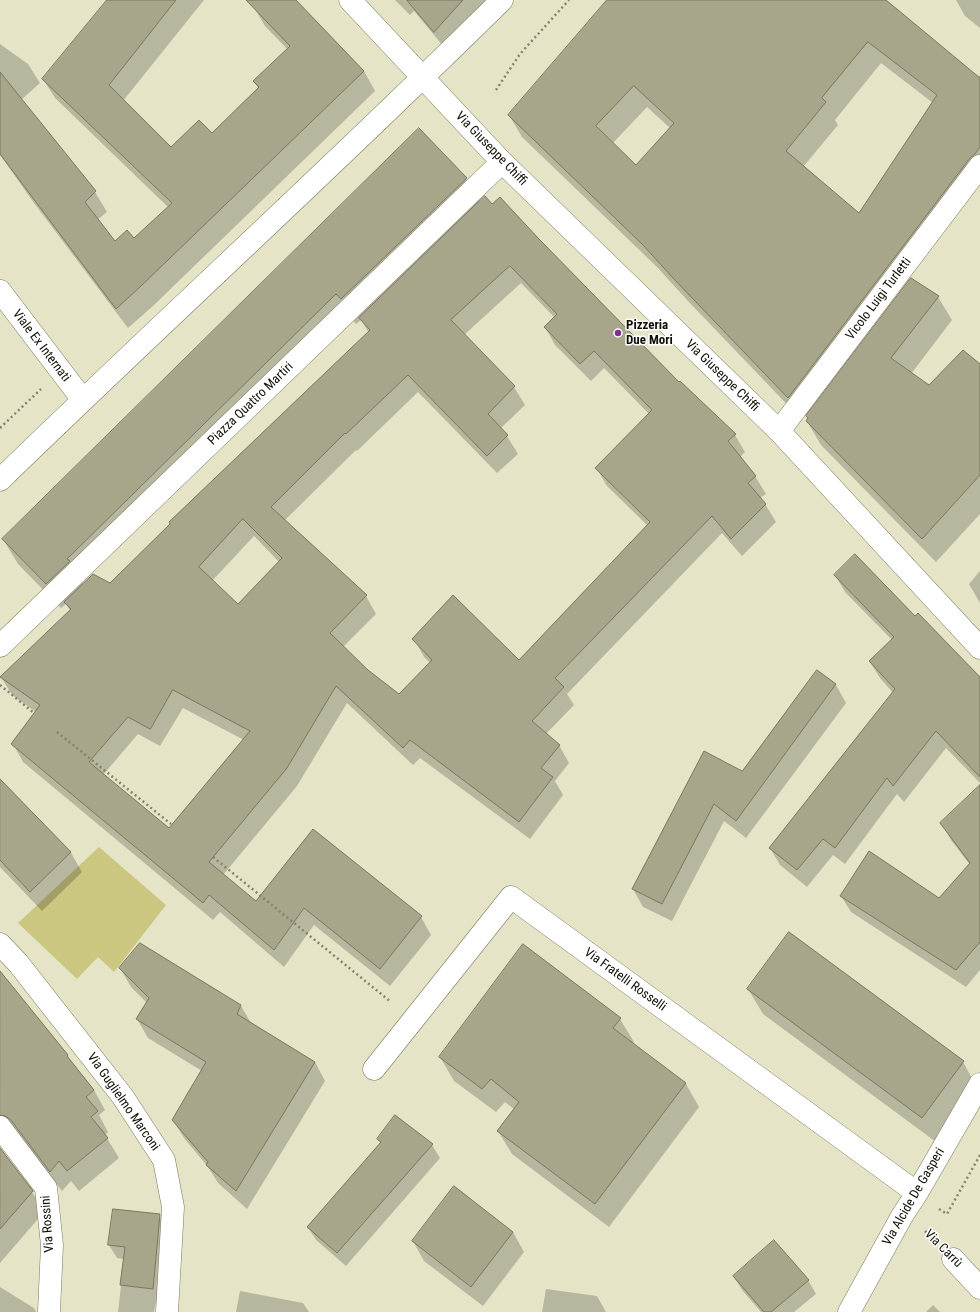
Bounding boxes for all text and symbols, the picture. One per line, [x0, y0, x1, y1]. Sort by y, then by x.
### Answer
street label: Via Giuseppe Chiffi [452, 109, 530, 189]
street label: Vicolo Luigi Turletti [843, 255, 915, 343]
street label: Viale Ex Internati [9, 307, 73, 385]
place label: Pizzeria Due Mori [626, 318, 673, 349]
marker: Pizzeria Due Mori [613, 328, 623, 338]
street label: Via Giuseppe Chiffi [682, 337, 762, 415]
street label: Piazza Quattro Martiri [205, 359, 297, 449]
street label: Via Fratelli Rosselli [581, 945, 669, 1015]
street label: Via Guglielmo Marconi [83, 1050, 163, 1154]
street label: Via Alcide De Gasperi [880, 1145, 948, 1249]
street label: Via Rossini [38, 1195, 58, 1253]
street label: Via Carrù [921, 1227, 965, 1271]

